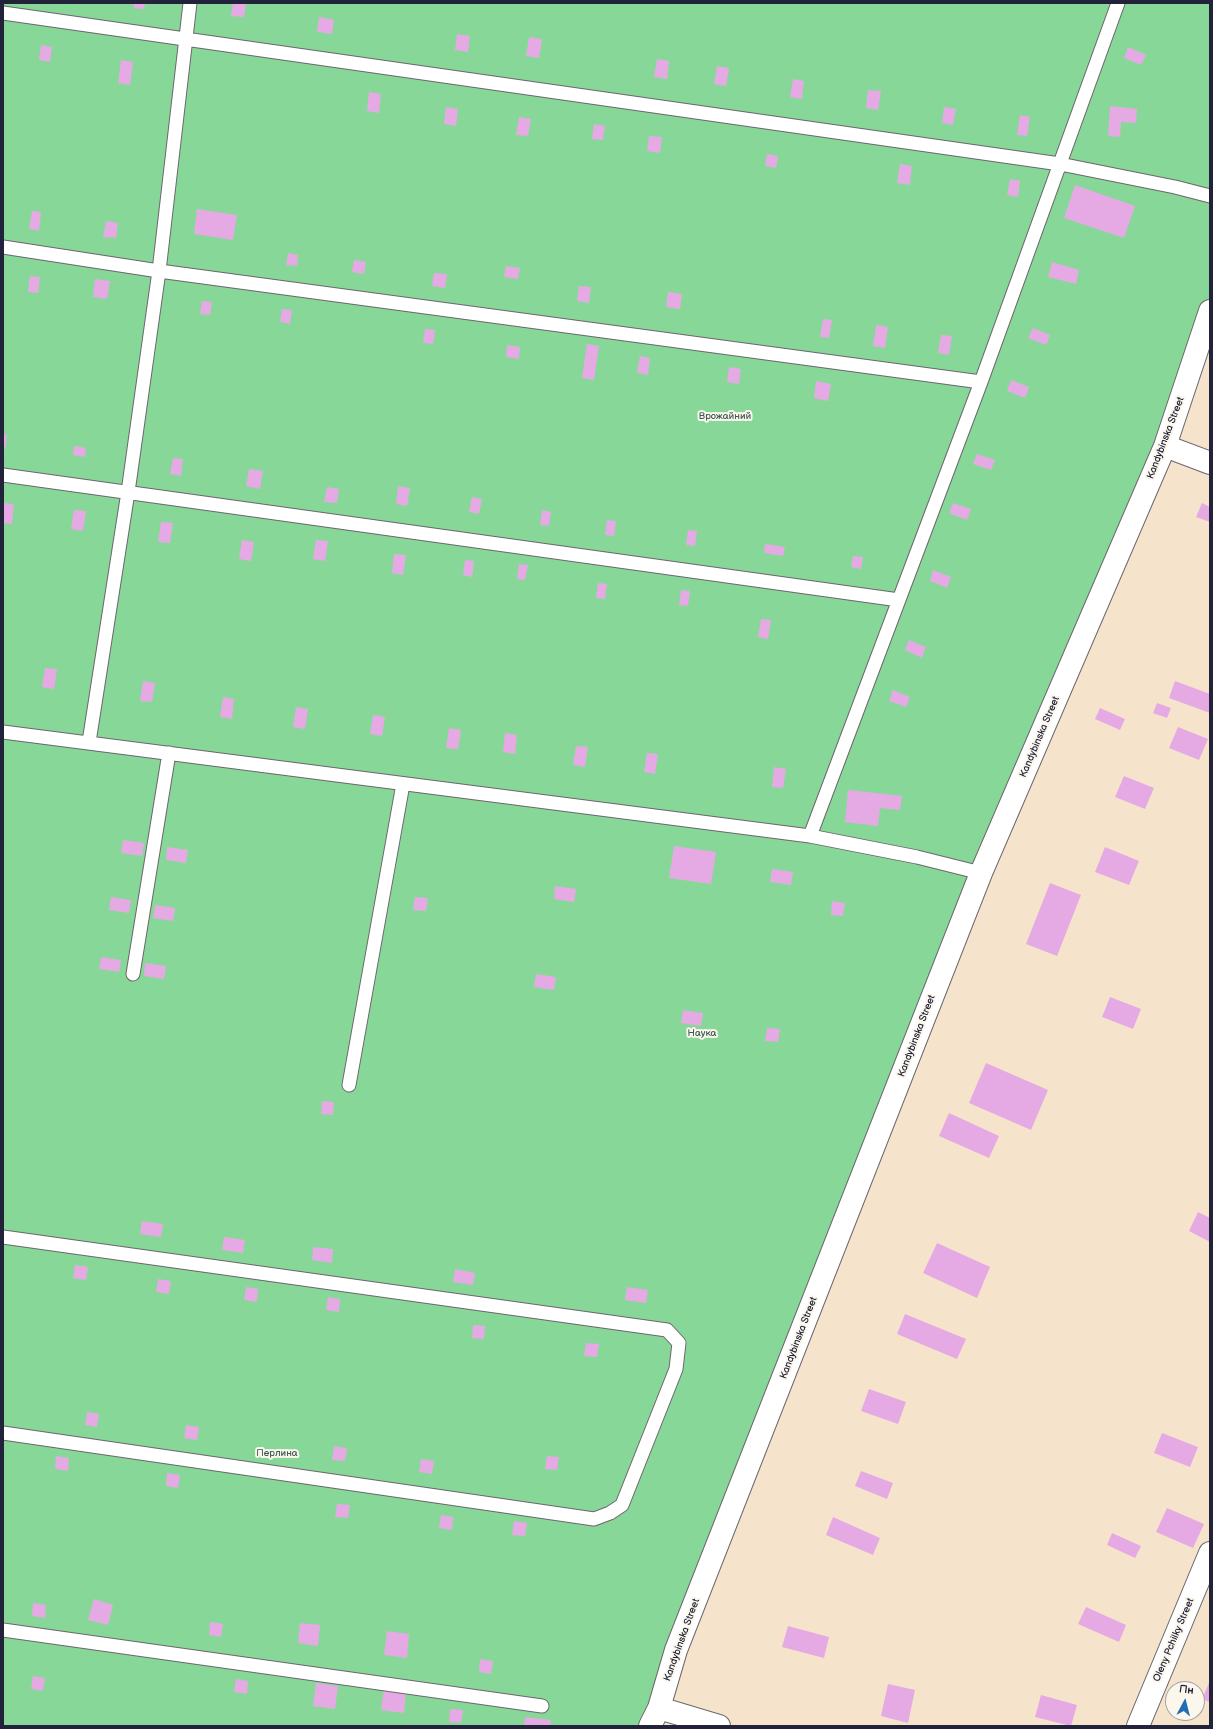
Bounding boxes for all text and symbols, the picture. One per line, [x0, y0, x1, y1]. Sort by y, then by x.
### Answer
street label: Kandybinska Street [1145, 395, 1187, 481]
park label: Врожайний [699, 410, 751, 422]
street label: Kandybinska Street [1017, 695, 1063, 779]
street label: Kandybinska Street [896, 993, 938, 1079]
park label: Наука [688, 1027, 716, 1039]
street label: Kandybinska Street [778, 1295, 820, 1381]
park label: Перлина [256, 1447, 298, 1459]
street label: Oleny Pchilky Street [1151, 1596, 1197, 1684]
street label: Kandybinska Street [661, 1597, 703, 1683]
north arrow [1165, 1681, 1205, 1721]
text: Пн [1178, 1682, 1194, 1697]

